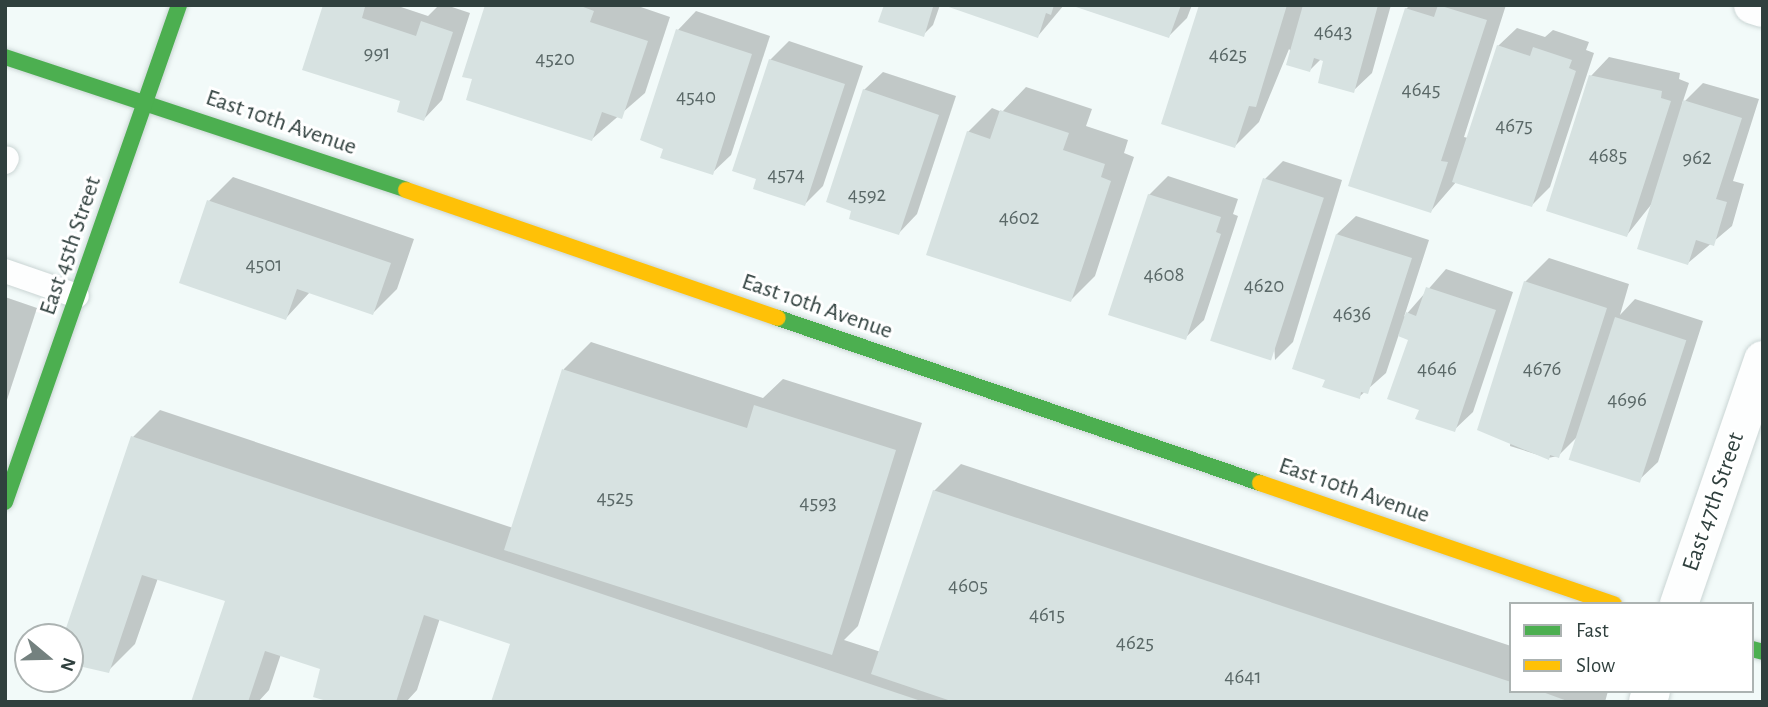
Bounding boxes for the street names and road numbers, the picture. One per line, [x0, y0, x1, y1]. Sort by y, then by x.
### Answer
street label: East 10th Avenue [202, 84, 360, 162]
street label: East 45th Street [34, 173, 108, 319]
street label: East 10th Avenue [738, 268, 896, 346]
street label: East 47th Street [1677, 429, 1751, 575]
street label: East 10th Avenue [1275, 452, 1433, 530]

